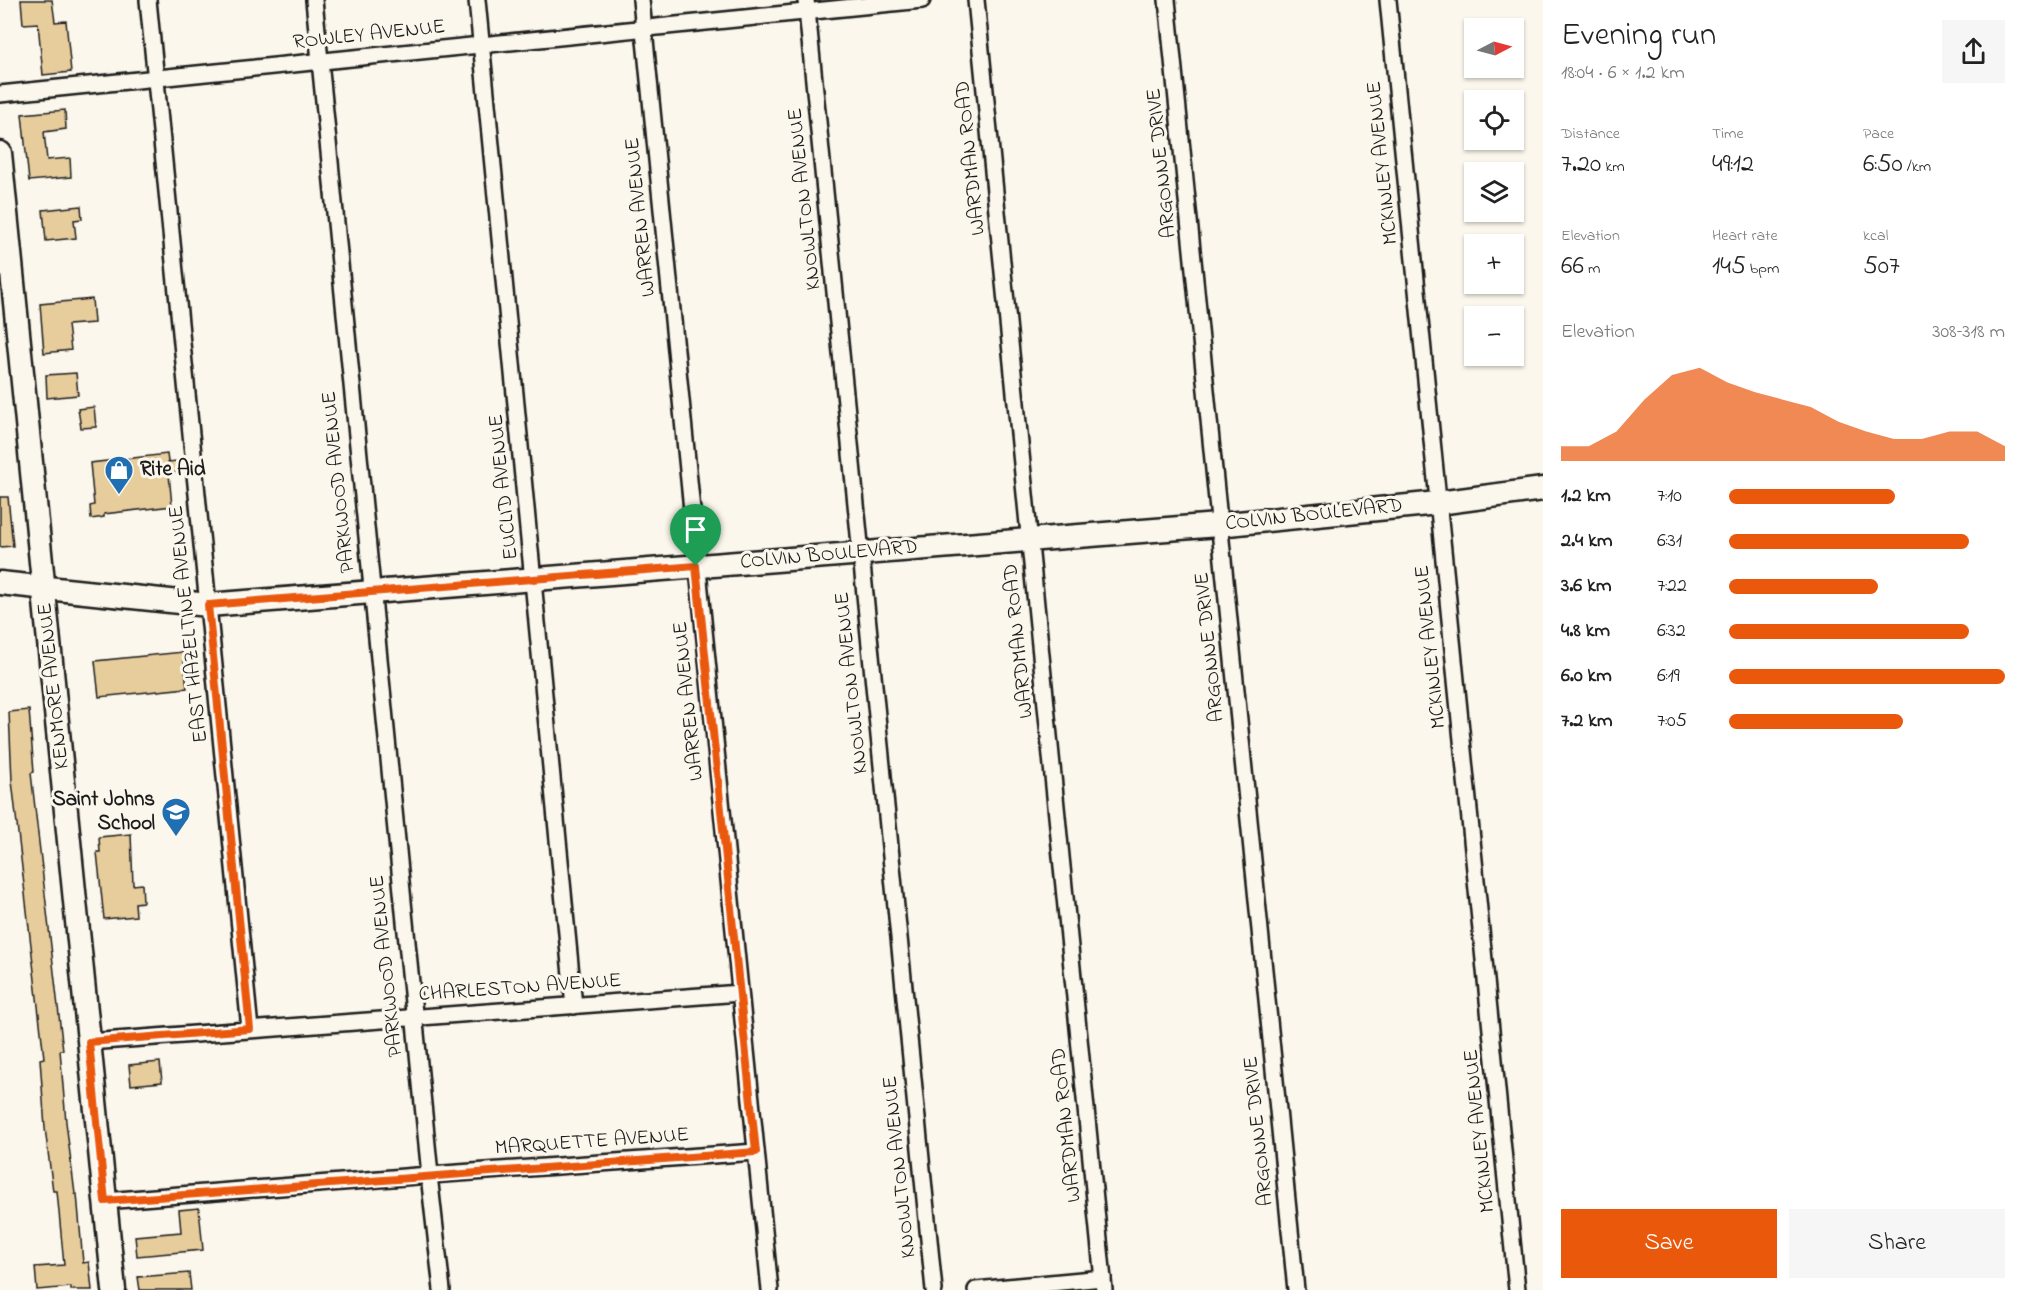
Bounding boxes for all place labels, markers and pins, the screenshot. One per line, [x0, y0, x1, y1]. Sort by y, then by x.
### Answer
shop icon: Rite Aid [103, 454, 135, 496]
place label: Rite Aid [140, 455, 206, 485]
pin [670, 504, 721, 566]
place label: Saint Johns School [52, 785, 155, 839]
school or university icon: Saint Johns School [160, 796, 192, 838]

